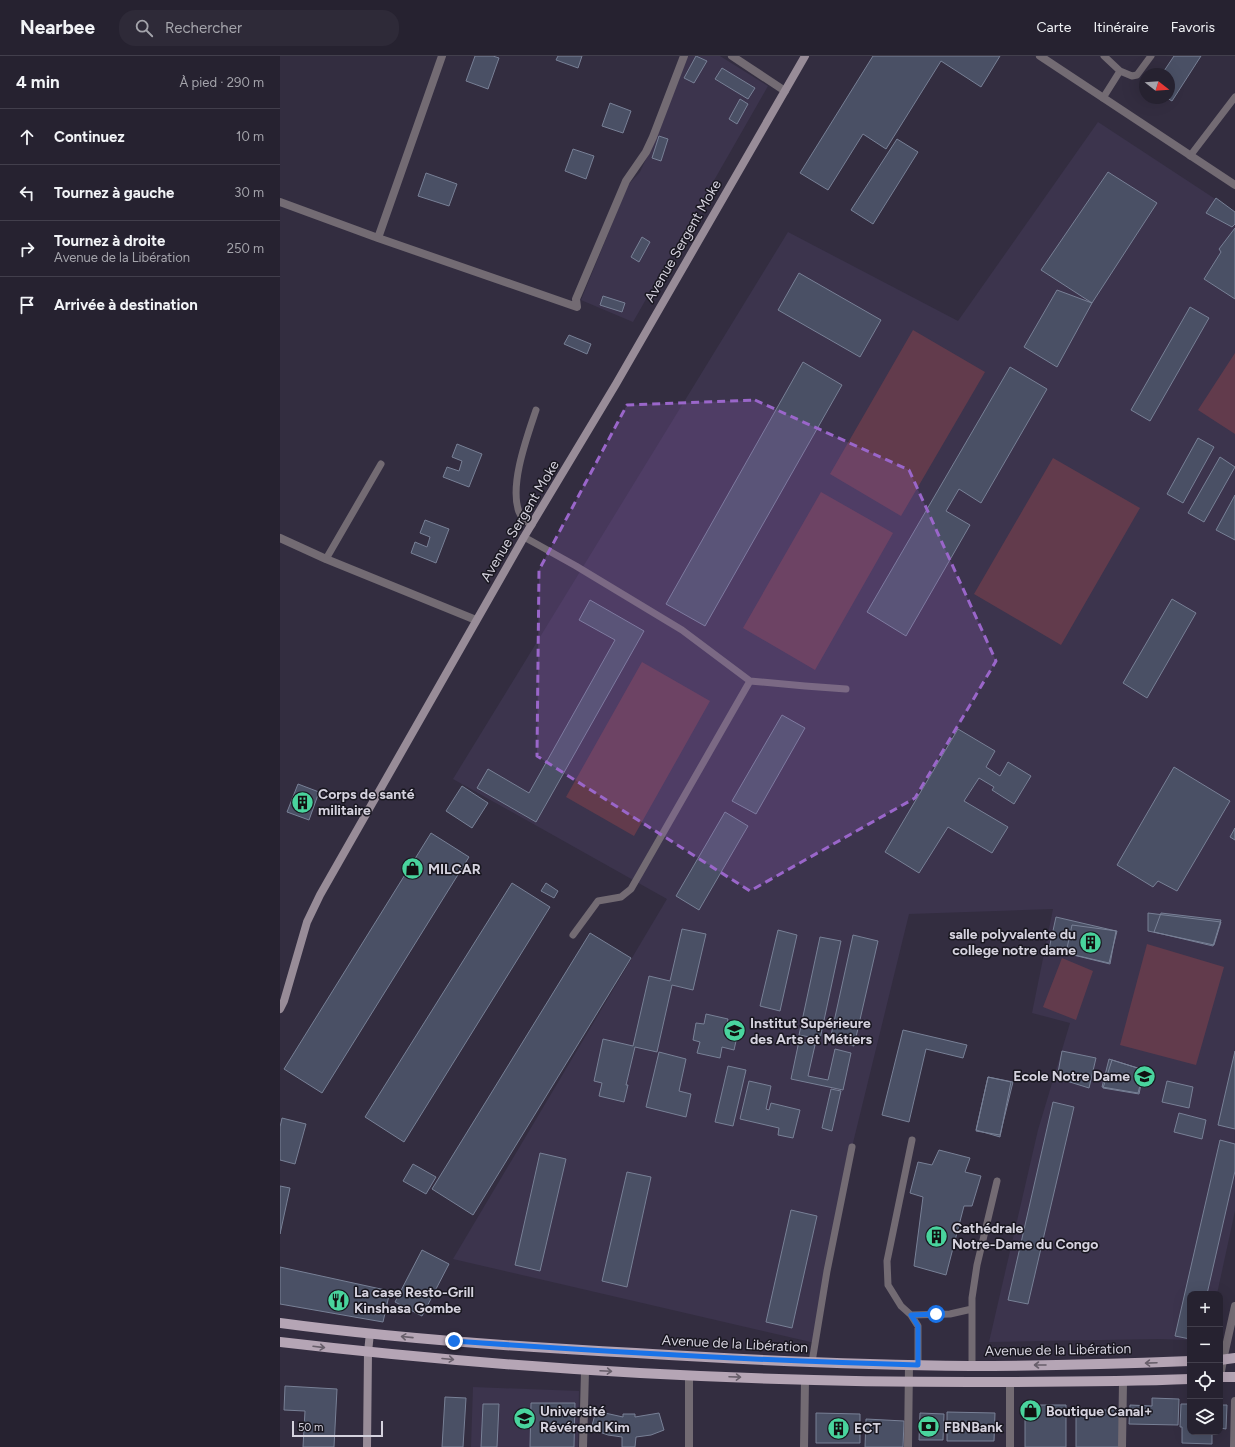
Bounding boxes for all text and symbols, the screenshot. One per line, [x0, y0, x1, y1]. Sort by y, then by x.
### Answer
search box [119, 10, 399, 46]
text: Nearbee [20, 16, 95, 39]
icon: search [133, 17, 155, 39]
text: Rechercher [165, 19, 242, 37]
text: Carte [1037, 19, 1071, 36]
text: Itinéraire [1093, 19, 1149, 36]
text: Favoris [1171, 19, 1215, 36]
north arrow [1139, 68, 1175, 104]
text: 4 min [16, 72, 60, 92]
text: À pied · 290 m [180, 75, 264, 90]
icon: ahead [16, 126, 38, 148]
text: Continuez [54, 128, 125, 146]
text: 10 m [236, 129, 264, 144]
street label: Avenue Sergent Moke [641, 176, 725, 305]
icon: left [16, 182, 38, 204]
text: Tournez à gauche [54, 184, 174, 202]
text: 30 m [234, 185, 264, 200]
text: Tournez à droite [54, 232, 165, 250]
icon: right [16, 238, 38, 260]
text: 250 m [227, 241, 264, 256]
text: Avenue de la Libération [54, 250, 190, 265]
icon: arrive [16, 294, 38, 316]
text: Arrivée à destination [54, 296, 198, 314]
street label: Avenue Sergent Moke [477, 457, 563, 585]
place label: Corps de santé militaire [318, 786, 415, 819]
building icon: Corps de santé militaire [290, 789, 316, 815]
shop icon: MILCAR [400, 856, 426, 882]
place label: MILCAR [428, 861, 481, 878]
place label: salle polyvalente du college notre dame [949, 926, 1076, 959]
building icon: salle polyvalente du college notre dame [1078, 929, 1104, 955]
place label: Institut Supérieure des Arts et Métiers [750, 1015, 873, 1048]
school or university icon: Institut Supérieure des Arts et Métiers [722, 1018, 748, 1044]
school or university icon: Ecole Notre Dame [1132, 1063, 1158, 1089]
place label: Ecole Notre Dame [1013, 1068, 1130, 1085]
place label: Cathédrale Notre-Dame du Congo [952, 1220, 1098, 1253]
building icon: Cathédrale Notre-Dame du Congo [924, 1223, 950, 1249]
place label: La case Resto-Grill Kinshasa Gombe [354, 1284, 474, 1317]
restaurant icon: La case Resto-Grill Kinshasa Gombe [325, 1287, 351, 1313]
map controls [1187, 1291, 1223, 1435]
button: + [1187, 1291, 1223, 1327]
route start [927, 1305, 945, 1323]
button: − [1187, 1327, 1223, 1363]
route end [445, 1332, 463, 1350]
street label: Avenue de la Libération [661, 1332, 809, 1356]
one-way arrow [401, 1333, 414, 1340]
street label: Avenue de la Libération [985, 1340, 1132, 1360]
one-way arrow [312, 1343, 325, 1350]
one-way arrow [441, 1355, 454, 1363]
one-way arrow [1145, 1359, 1158, 1367]
one-way arrow [1034, 1361, 1047, 1369]
button: locate [1187, 1363, 1223, 1399]
one-way arrow [599, 1368, 612, 1375]
one-way arrow [728, 1373, 741, 1381]
shop icon: Boutique Canal+ [1017, 1398, 1043, 1424]
button: layers [1187, 1399, 1223, 1435]
place label: Université Révérend Kim [540, 1403, 630, 1436]
place label: Boutique Canal+ [1046, 1403, 1153, 1420]
school or university icon: Université Révérend Kim [512, 1406, 538, 1432]
bank icon: FBNBank [916, 1414, 942, 1440]
building icon: ECT [825, 1415, 851, 1441]
scale bar [292, 1419, 383, 1438]
place label: FBNBank [944, 1419, 1003, 1436]
place label: ECT [854, 1420, 881, 1437]
text: 50 m [298, 1421, 323, 1434]

